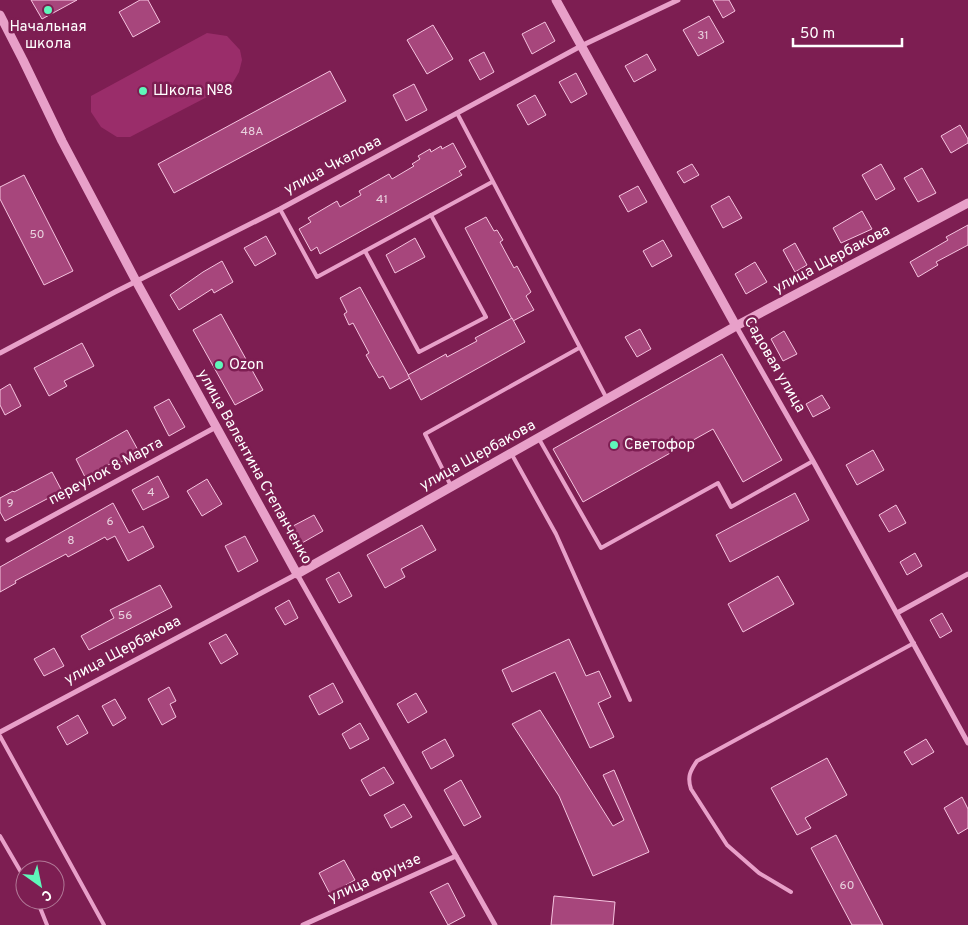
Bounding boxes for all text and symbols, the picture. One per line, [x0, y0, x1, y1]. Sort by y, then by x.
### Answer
marker: Начальная школа [42, 4, 54, 16]
scale bar [793, 15, 902, 47]
place label: Начальная школа [9, 18, 87, 54]
text: 50 m [800, 25, 835, 44]
house number: 31 [697, 28, 709, 44]
place label: Школа №8 [153, 82, 233, 101]
marker: Школа №8 [137, 85, 149, 97]
house number: 48А [241, 124, 263, 140]
street label: улица Чкалова [281, 132, 385, 200]
house number: 41 [376, 192, 388, 208]
street label: улица Щербакова [770, 221, 894, 299]
house number: 50 [29, 227, 45, 243]
street label: Садовая улица [739, 314, 809, 416]
place label: Ozon [229, 356, 264, 375]
marker: Ozon [213, 359, 225, 371]
street label: улица Валентина Степанченко [192, 366, 316, 568]
street label: улица Щербакова [417, 416, 539, 496]
street label: переулок 8 Марта [46, 434, 166, 510]
place label: Светофор [624, 436, 695, 455]
marker: Светофор [608, 439, 620, 451]
house number: 4 [147, 485, 155, 501]
house number: 9 [6, 496, 14, 512]
house number: 6 [106, 514, 114, 530]
house number: 8 [67, 533, 75, 549]
house number: 56 [118, 608, 132, 624]
street label: улица Щербакова [61, 612, 185, 690]
street label: улица Фрунзе [325, 850, 425, 908]
north arrow [15, 860, 65, 910]
house number: 60 [840, 878, 854, 894]
text: С [38, 885, 55, 904]

